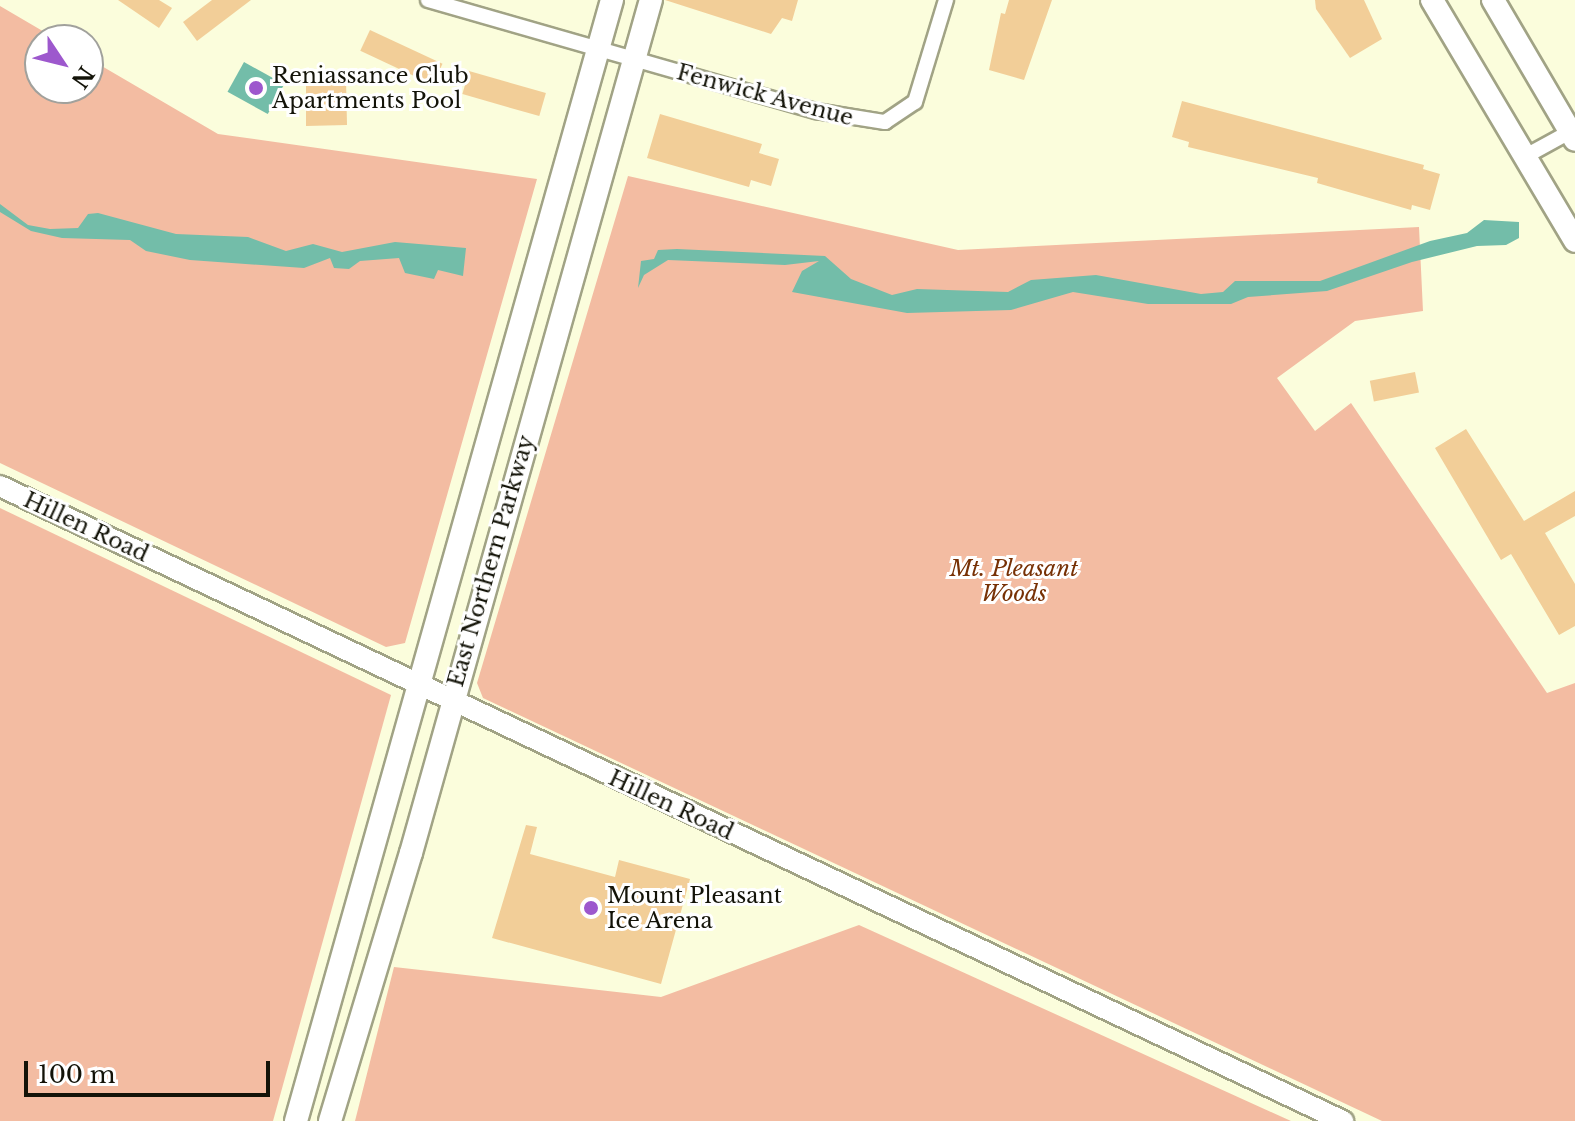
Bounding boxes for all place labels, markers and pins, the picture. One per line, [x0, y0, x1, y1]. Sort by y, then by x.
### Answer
place label: Reniassance Club Apartments Pool [272, 62, 469, 114]
marker: Reniassance Club Apartments Pool [247, 79, 265, 97]
place label: Mount Pleasant Ice Arena [607, 882, 782, 934]
marker: Mount Pleasant Ice Arena [582, 899, 600, 917]

